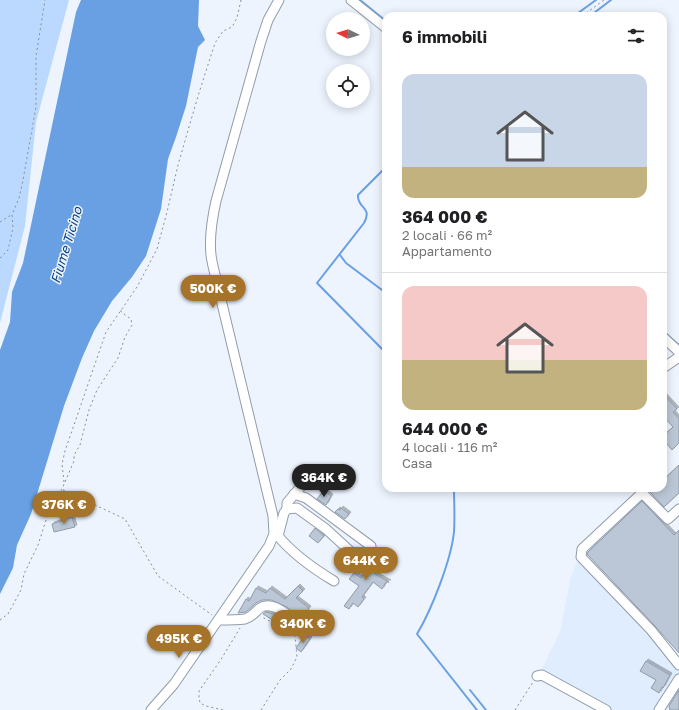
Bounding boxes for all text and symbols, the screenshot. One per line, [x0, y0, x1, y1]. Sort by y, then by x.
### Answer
north arrow [326, 12, 370, 56]
map controls [326, 12, 370, 108]
icon: filters [625, 25, 647, 47]
text: 6 immobili [402, 26, 487, 47]
button: locate [326, 64, 370, 108]
icon: home [489, 100, 561, 172]
water label: Fiume Ticino [47, 204, 86, 285]
text: 364 000 € [402, 206, 487, 227]
text: 2 locali · 66 m² [402, 227, 492, 243]
text: Appartamento [402, 243, 492, 259]
pin: 500K € [180, 275, 246, 309]
text: 500K € [190, 280, 236, 296]
icon: home [489, 312, 561, 384]
text: 644 000 € [402, 418, 488, 439]
text: 4 locali · 116 m² [402, 439, 497, 455]
text: Casa [402, 455, 432, 471]
pin: 364K € [291, 464, 357, 498]
text: 364K € [301, 469, 347, 485]
pin: 376K € [31, 491, 97, 525]
text: 376K € [41, 496, 87, 512]
pin: 644K € [333, 547, 399, 581]
text: 644K € [343, 552, 389, 568]
pin: 340K € [270, 610, 336, 644]
text: 340K € [280, 615, 326, 631]
pin: 495K € [146, 625, 212, 659]
text: 495K € [156, 630, 202, 646]

